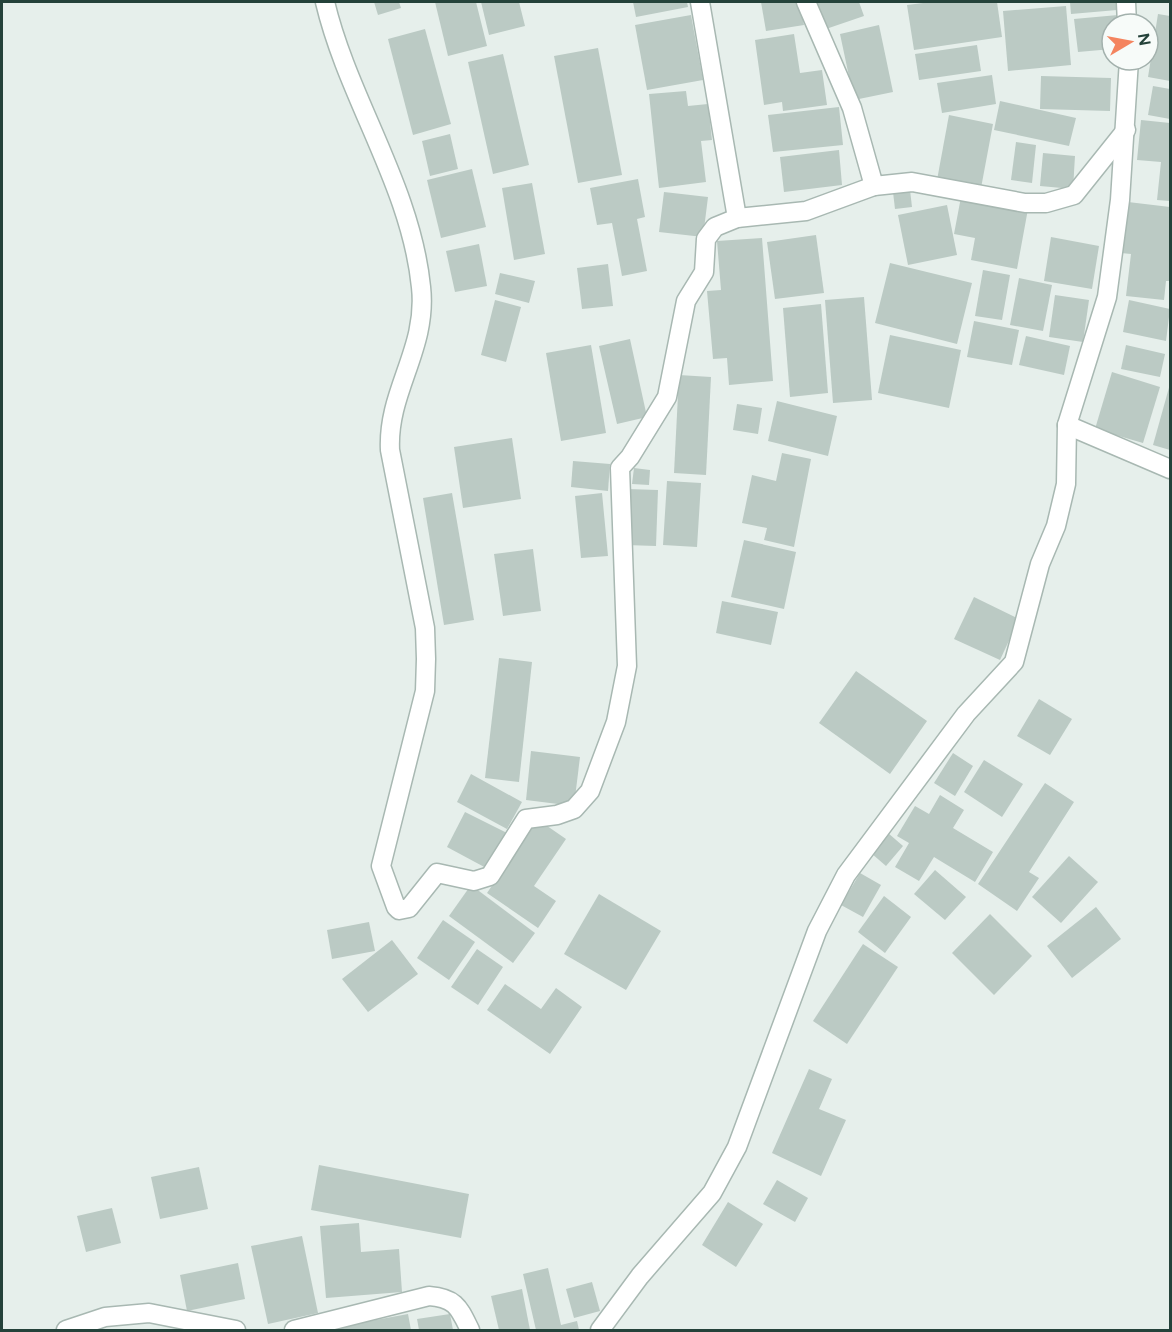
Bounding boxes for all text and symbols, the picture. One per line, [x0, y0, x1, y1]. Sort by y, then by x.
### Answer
north arrow [1100, 12, 1160, 72]
text: N [1134, 32, 1155, 47]

